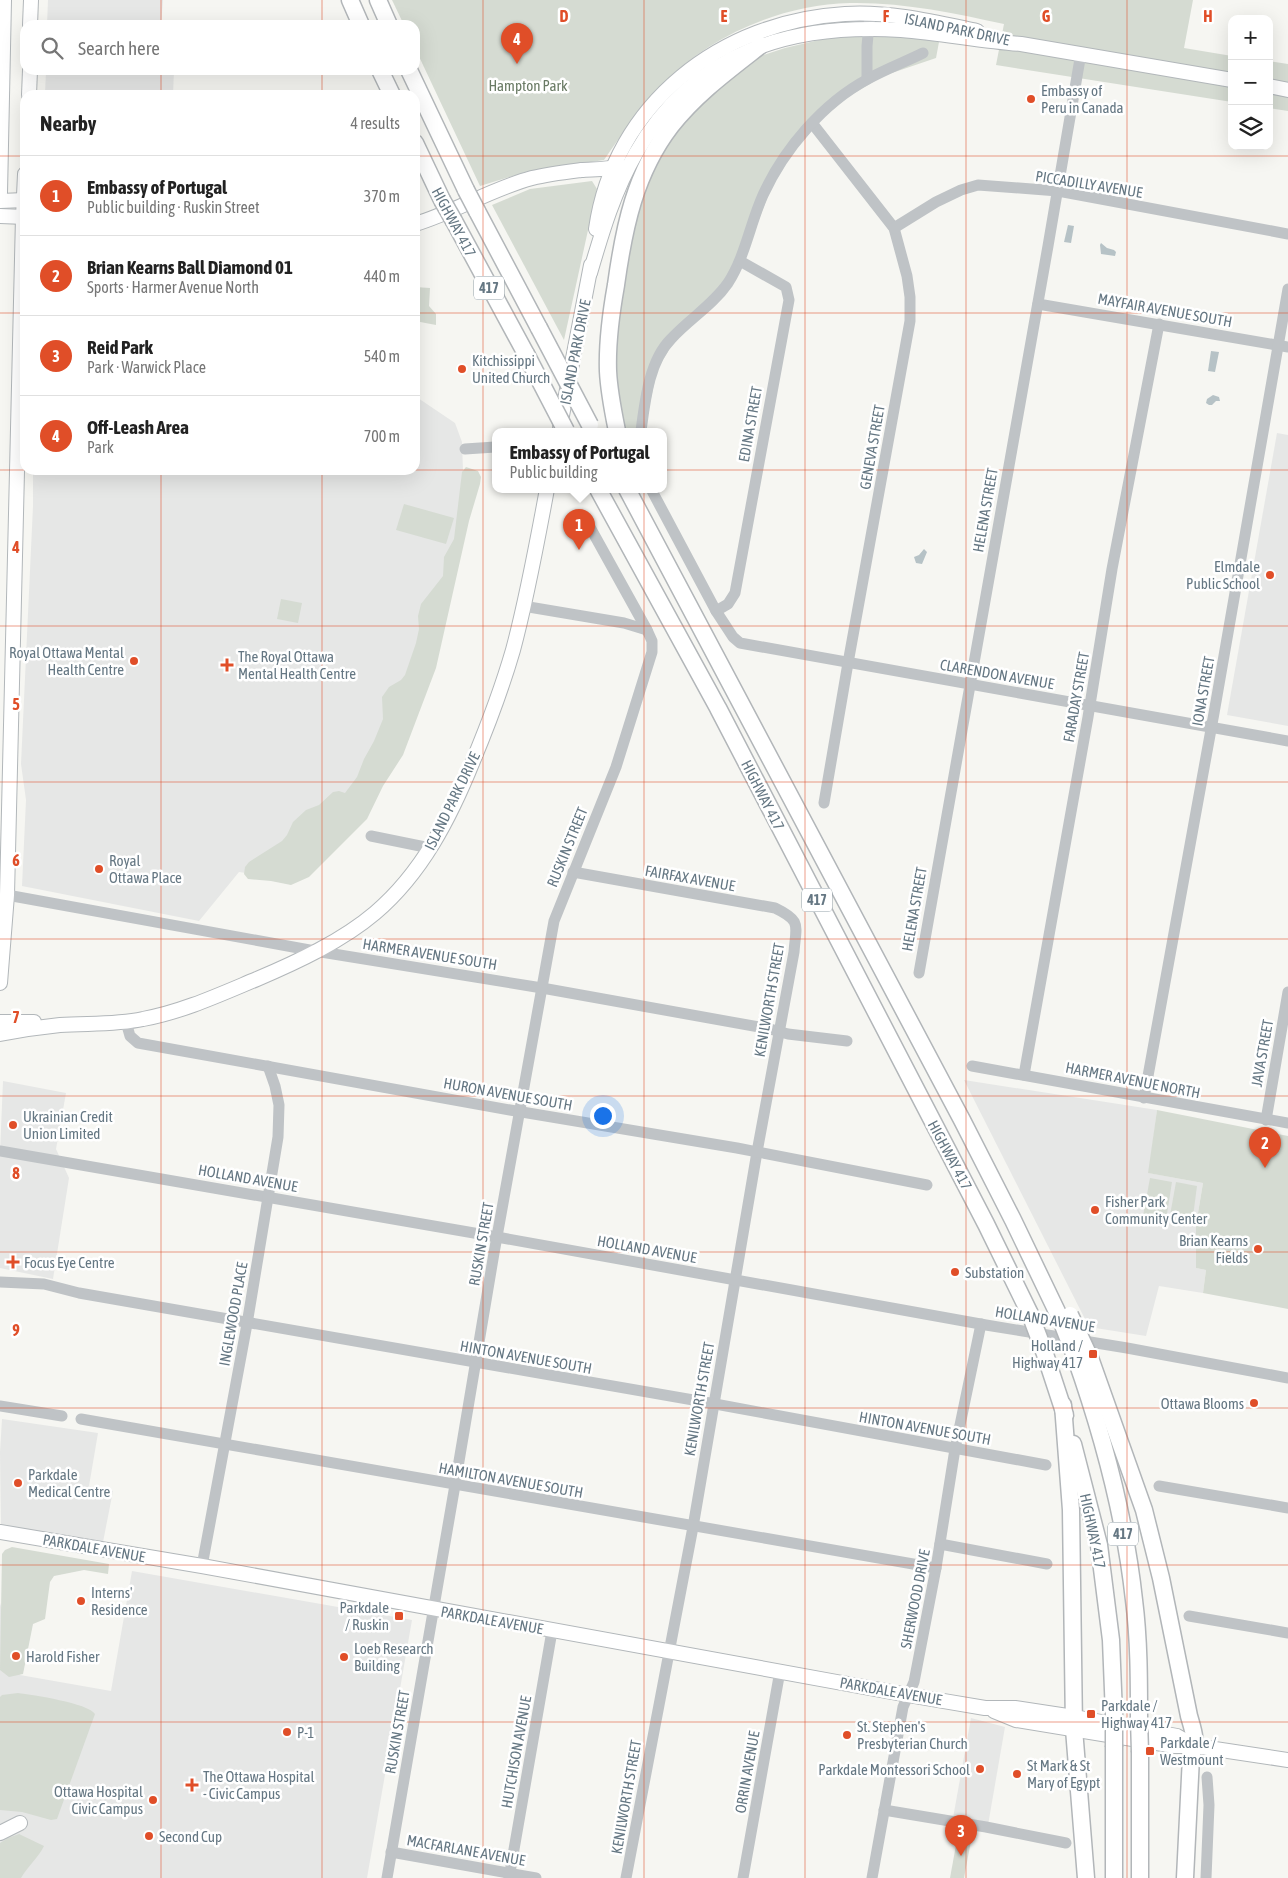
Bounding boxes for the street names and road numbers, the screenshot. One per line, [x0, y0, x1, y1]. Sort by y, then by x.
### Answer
street label: ISLAND PARK DRIVE [903, 10, 1012, 49]
street label: PICCADILLY AVENUE [1034, 167, 1144, 201]
street label: HIGHWAY 417 [429, 184, 479, 260]
road number: 417 [474, 276, 504, 300]
street label: MAYFAIR AVENUE SOUTH [1097, 290, 1233, 330]
street label: ISLAND PARK DRIVE [556, 297, 594, 406]
street label: EDINA STREET [735, 384, 765, 463]
street label: GENEVA STREET [856, 403, 888, 491]
street label: HELENA STREET [969, 466, 1001, 553]
street label: FARADAY STREET [1060, 650, 1092, 744]
street label: IONA STREET [1188, 654, 1218, 727]
street label: CLARENDON AVENUE [939, 656, 1056, 693]
street label: ISLAND PARK DRIVE [421, 749, 483, 853]
street label: HIGHWAY 417 [738, 757, 788, 833]
street label: RUSKIN STREET [543, 804, 591, 889]
street label: FAIRFAX AVENUE [644, 862, 737, 894]
street label: HELENA STREET [898, 865, 930, 952]
road number: 417 [802, 888, 832, 912]
street label: HARMER AVENUE SOUTH [362, 935, 498, 973]
street label: KENILWORTH STREET [751, 941, 787, 1058]
street label: JAVA STREET [1248, 1018, 1276, 1088]
street label: HARMER AVENUE NORTH [1064, 1059, 1202, 1101]
street label: HURON AVENUE SOUTH [442, 1074, 574, 1114]
street label: HIGHWAY 417 [925, 1117, 975, 1193]
street label: HOLLAND AVENUE [197, 1161, 300, 1195]
street label: RUSKIN STREET [465, 1201, 497, 1287]
street label: HOLLAND AVENUE [596, 1232, 699, 1266]
street label: INGLEWOOD PLACE [215, 1260, 251, 1367]
street label: HOLLAND AVENUE [994, 1303, 1097, 1335]
street label: HINTON AVENUE SOUTH [459, 1337, 593, 1377]
street label: KENILWORTH STREET [681, 1340, 717, 1457]
street label: HINTON AVENUE SOUTH [858, 1408, 992, 1448]
street label: HAMILTON AVENUE SOUTH [437, 1459, 585, 1501]
street label: HIGHWAY 417 [1077, 1492, 1109, 1570]
road number: 417 [1108, 1522, 1138, 1546]
street label: PARKDALE AVENUE [41, 1531, 147, 1565]
street label: SHERWOOD DRIVE [897, 1547, 933, 1650]
street label: PARKDALE AVENUE [439, 1603, 545, 1637]
street label: PARKDALE AVENUE [838, 1674, 944, 1708]
street label: RUSKIN STREET [381, 1689, 413, 1775]
street label: HUTCHISON AVENUE [498, 1694, 534, 1810]
street label: ORRIN AVENUE [731, 1729, 763, 1815]
street label: KENILWORTH STREET [608, 1738, 644, 1855]
street label: MACFARLANE AVENUE [405, 1831, 527, 1869]

